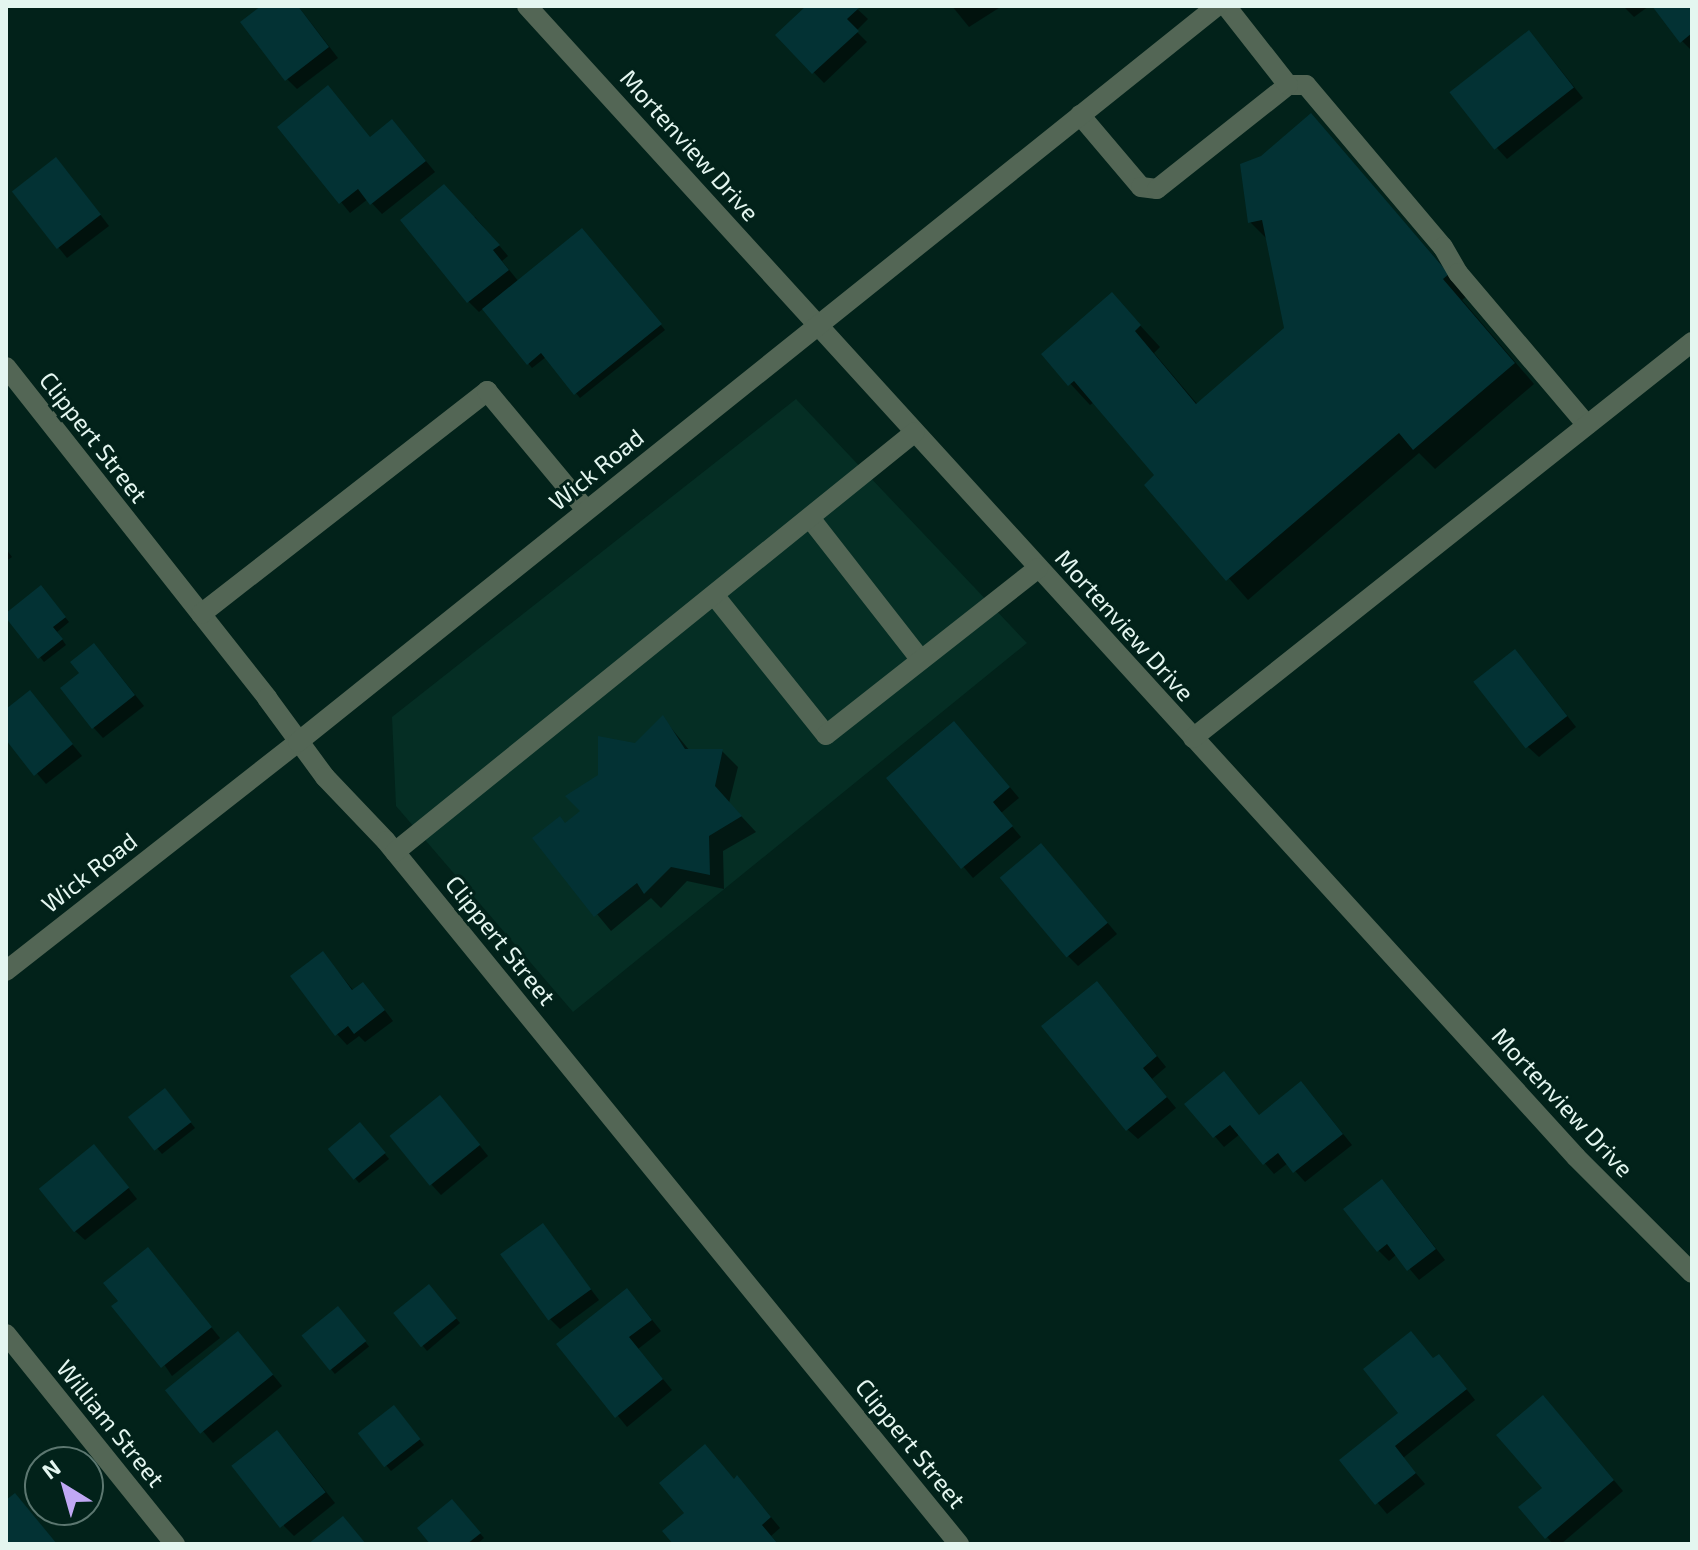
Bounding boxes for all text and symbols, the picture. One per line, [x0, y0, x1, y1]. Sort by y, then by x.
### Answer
street label: Mortenview Drive [614, 63, 766, 227]
street label: Clippert Street [34, 366, 154, 508]
street label: Wick Road [543, 422, 649, 516]
street label: Mortenview Drive [1049, 543, 1201, 707]
street label: Wick Road [36, 826, 142, 918]
street label: Clippert Street [440, 869, 562, 1011]
street label: Mortenview Drive [1486, 1021, 1640, 1183]
street label: William Street [51, 1354, 171, 1492]
street label: Clippert Street [850, 1372, 972, 1514]
north arrow [24, 1446, 104, 1526]
text: N [37, 1453, 65, 1484]

